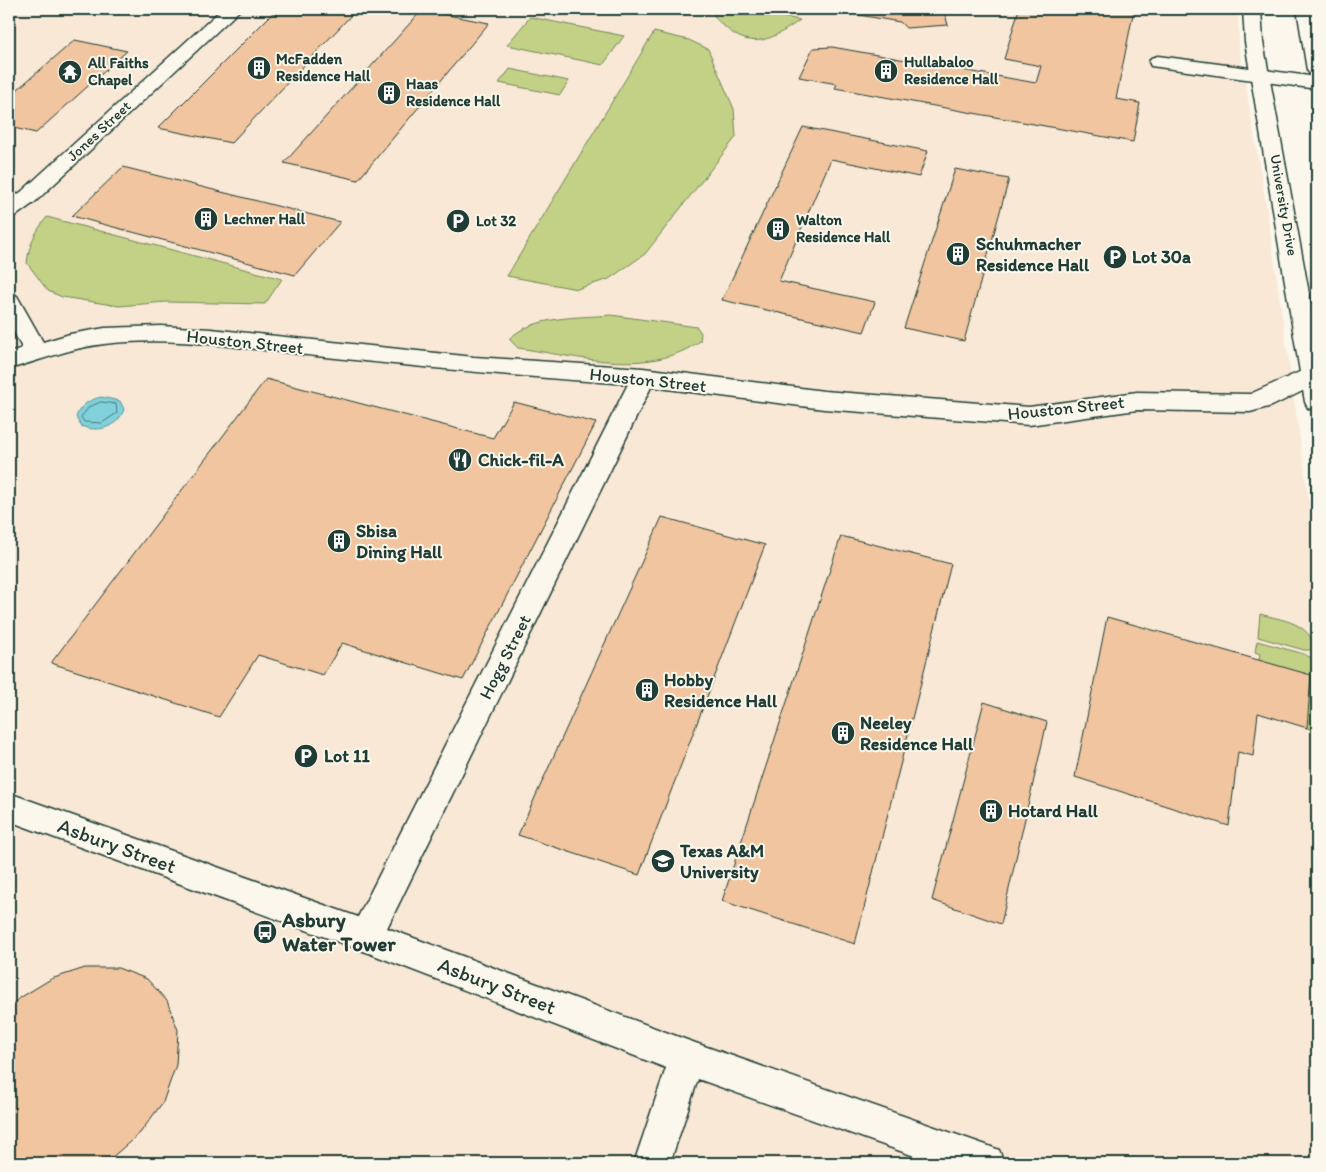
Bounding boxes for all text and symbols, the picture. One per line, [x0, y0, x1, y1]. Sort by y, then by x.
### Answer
place label: McFadden Residence Hall [276, 50, 371, 85]
place label: Hullabaloo Residence Hall [904, 53, 999, 88]
place label: All Faiths Chapel [87, 54, 149, 90]
building icon: McFadden Residence Hall [246, 55, 272, 81]
building icon: Hullabaloo Residence Hall [873, 58, 899, 84]
temple icon: All Faiths Chapel [57, 59, 83, 85]
place label: Haas Residence Hall [406, 75, 501, 110]
building icon: Haas Residence Hall [376, 80, 402, 106]
street label: Jones Street [63, 97, 135, 165]
street label: University Drive [1266, 153, 1302, 257]
building icon: Lechner Hall [193, 206, 219, 232]
parking icon: Lot 32 [445, 208, 471, 234]
place label: Lechner Hall [224, 210, 306, 228]
place label: Walton Residence Hall [796, 211, 891, 246]
place label: Lot 32 [476, 212, 516, 230]
building icon: Walton Residence Hall [765, 216, 791, 242]
place label: Schuhmacher Residence Hall [976, 233, 1090, 276]
building icon: Schuhmacher Residence Hall [945, 241, 971, 267]
parking icon: Lot 30a [1102, 244, 1128, 270]
place label: Lot 30a [1132, 246, 1191, 268]
street label: Houston Street [186, 325, 305, 359]
street label: Houston Street [589, 363, 708, 397]
street label: Houston Street [1007, 391, 1126, 425]
restaurant icon: Chick-fil-A [447, 447, 473, 473]
place label: Chick-fil-A [478, 449, 564, 471]
place label: Sbisa Dining Hall [356, 520, 443, 563]
building icon: Sbisa Dining Hall [326, 528, 352, 554]
street label: Hogg Street [474, 611, 536, 703]
place label: Hobby Residence Hall [664, 669, 778, 712]
building icon: Hobby Residence Hall [634, 677, 660, 703]
place label: Neeley Residence Hall [860, 712, 974, 755]
building icon: Neeley Residence Hall [830, 720, 856, 746]
parking icon: Lot 11 [293, 743, 319, 769]
place label: Lot 11 [324, 745, 370, 767]
building icon: Hotard Hall [978, 798, 1004, 824]
place label: Hotard Hall [1008, 800, 1099, 822]
street label: Asbury Street [55, 813, 180, 879]
place label: Texas A&M University [679, 840, 764, 883]
school or university icon: Texas A&M University [650, 848, 676, 874]
place label: Asbury Water Tower [281, 907, 396, 956]
bus stop icon: Asbury Water Tower [252, 919, 278, 945]
street label: Asbury Street [435, 952, 560, 1019]

